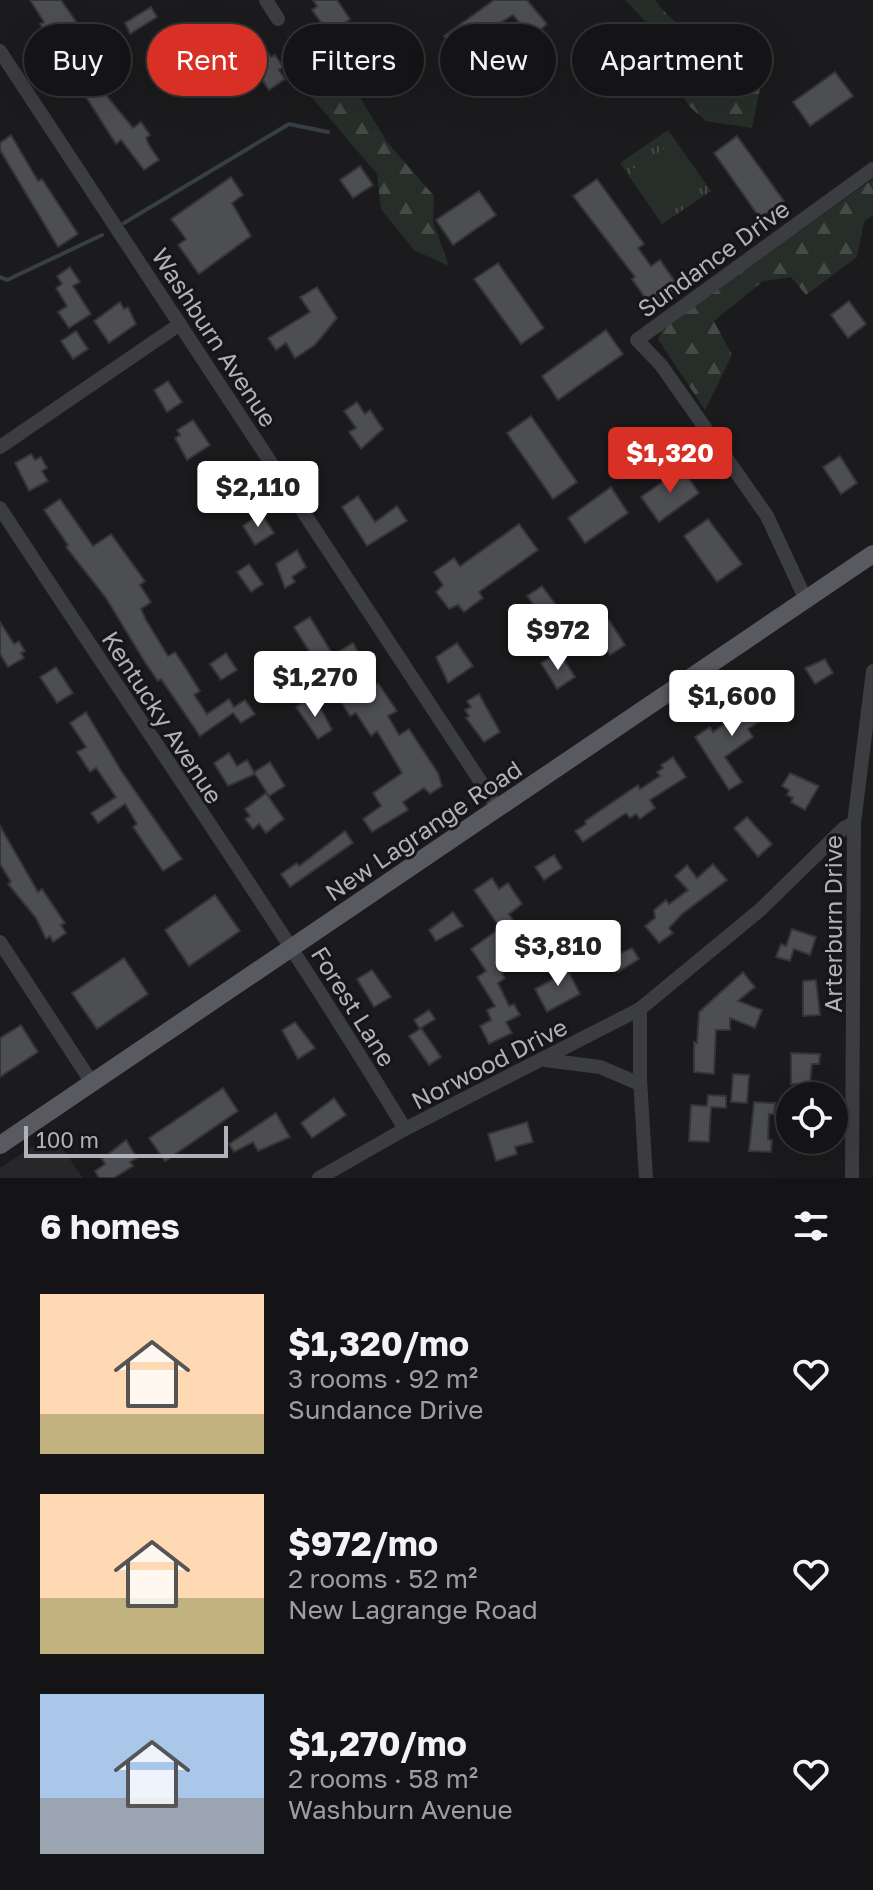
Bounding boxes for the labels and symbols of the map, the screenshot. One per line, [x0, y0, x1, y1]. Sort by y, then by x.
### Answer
street label: Sundance Drive [632, 193, 794, 323]
street label: Washburn Avenue [146, 242, 284, 432]
pin: $1,320 [605, 427, 735, 495]
pin: $2,110 [193, 461, 323, 529]
pin: $972 [511, 604, 605, 672]
street label: Kentucky Avenue [96, 625, 230, 809]
pin: $1,270 [250, 651, 380, 719]
pin: $1,600 [667, 670, 797, 738]
street label: New Lagrange Road [319, 754, 527, 906]
street label: Arterburn Drive [818, 835, 847, 1013]
pin: $3,810 [493, 920, 623, 988]
street label: Forest Lane [306, 941, 402, 1071]
street label: Norwood Drive [406, 1011, 572, 1115]
scale bar [24, 1122, 228, 1158]

